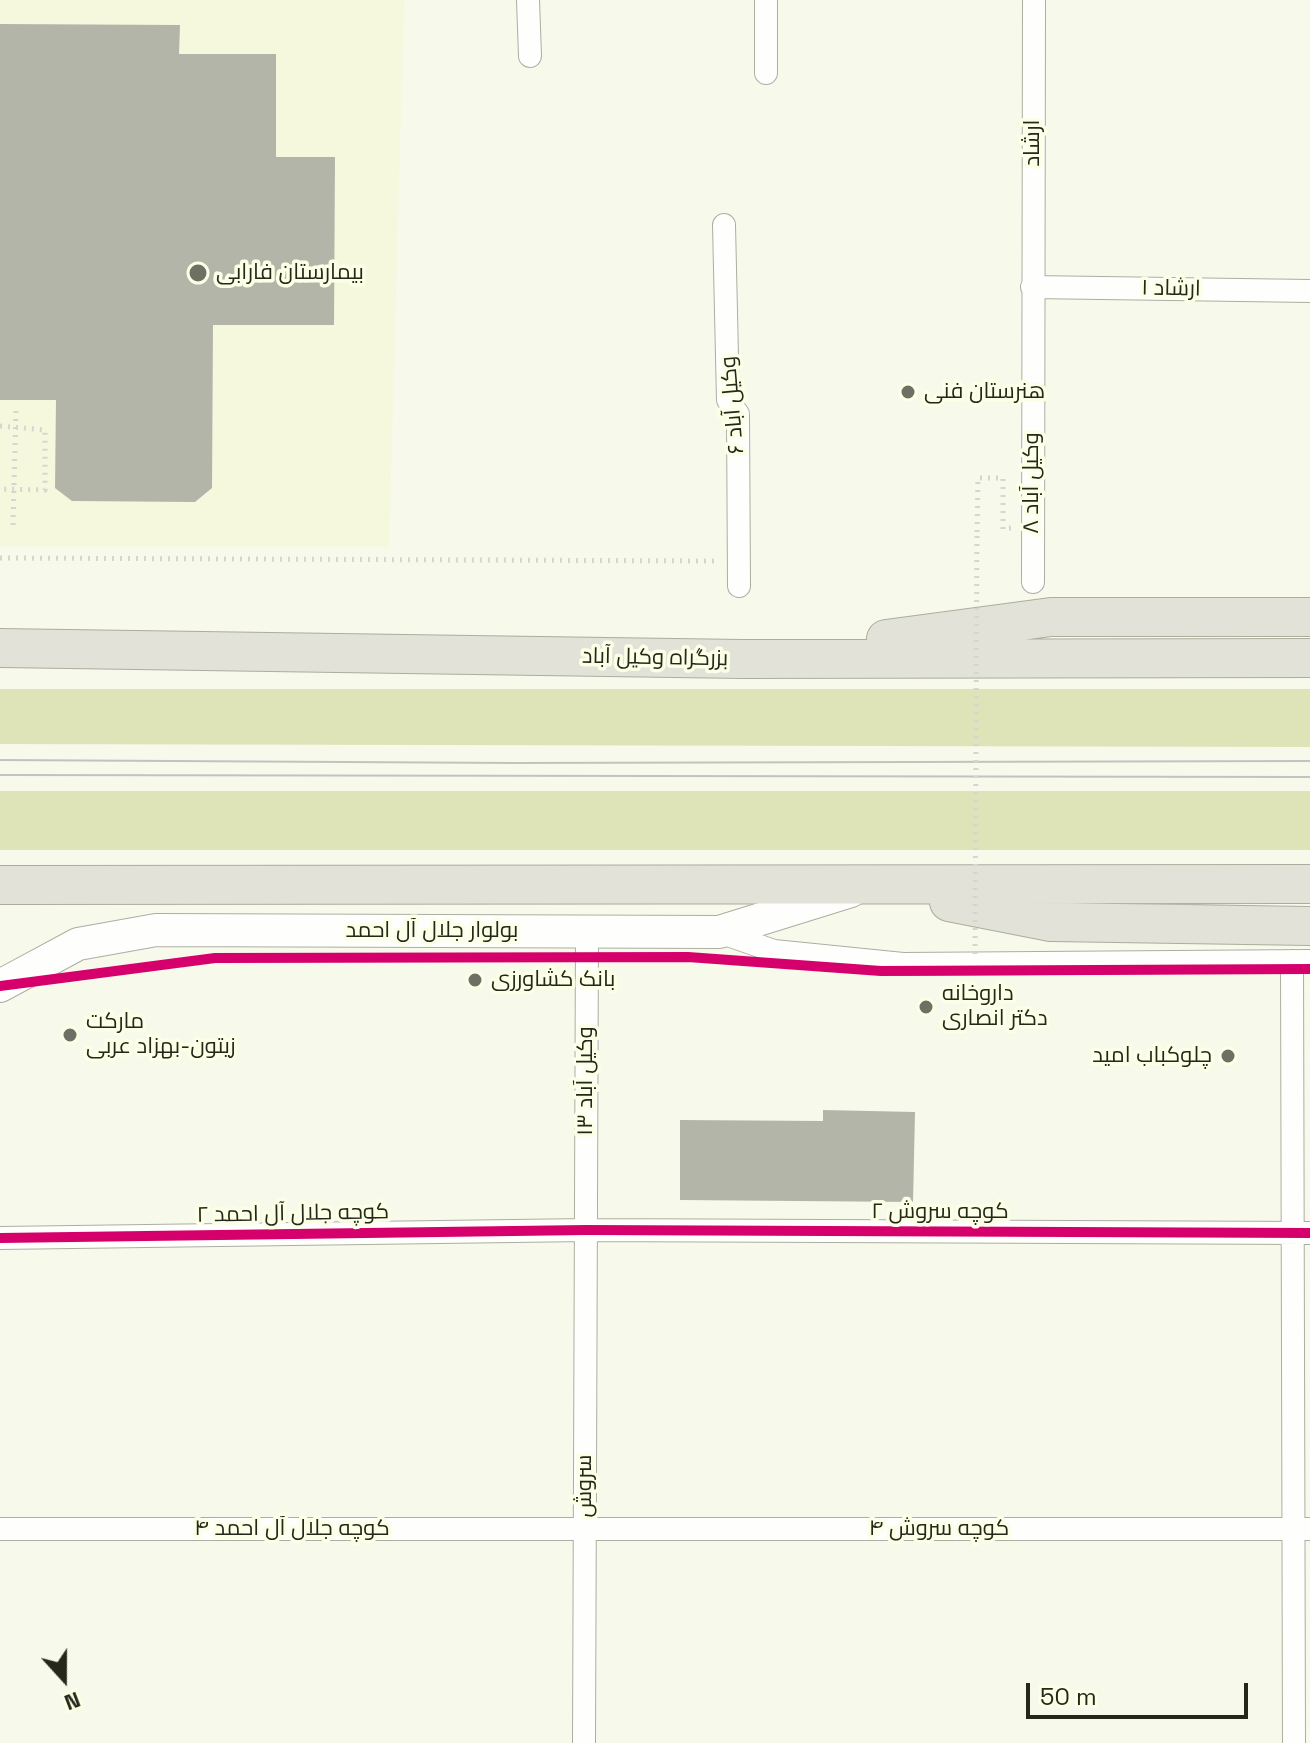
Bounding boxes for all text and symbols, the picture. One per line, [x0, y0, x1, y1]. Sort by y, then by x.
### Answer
street label: ارشاد [1020, 119, 1046, 167]
place label: بیمارستان فارابی [216, 260, 364, 286]
marker: بیمارستان فارابی [187, 262, 209, 284]
street label: ارشاد ۱ [1141, 275, 1201, 303]
street label: ۶ وکیل آباد [716, 355, 750, 455]
place label: هنرستان فنی [924, 379, 1045, 405]
marker: هنرستان فنی [899, 383, 917, 401]
street label: ۸ وکیل آباد [1019, 432, 1045, 534]
street label: بزرگراه وکیل آباد [582, 644, 728, 672]
street label: بولوار جلال آل احمد [346, 918, 518, 944]
place label: بانک کشاورزی [491, 967, 615, 993]
marker: بانک کشاورزی [466, 971, 484, 989]
place label: داروخانه دکتر انصاری [942, 981, 1048, 1032]
marker: داروخانه دکتر انصاری [917, 998, 935, 1016]
place label: مارکت زیتون-بهزاد عربی [86, 1009, 236, 1060]
marker: مارکت زیتون-بهزاد عربی [61, 1026, 79, 1044]
street label: ۱۳ وکیل آباد [573, 1026, 599, 1136]
place label: چلوکباب امید [1092, 1043, 1212, 1069]
marker: چلوکباب امید [1219, 1047, 1237, 1065]
street label: کوچه جلال آل احمد ۲ [197, 1199, 389, 1229]
street label: کوچه سروش ۲ [871, 1199, 1009, 1225]
street label: سروش [572, 1454, 598, 1518]
street label: کوچه جلال آل احمد ۴ [194, 1516, 390, 1542]
street label: کوچه سروش ۴ [869, 1516, 1009, 1542]
north arrow [24, 1639, 104, 1719]
scale bar [1030, 1667, 1252, 1717]
text: 50 m [1040, 1681, 1097, 1712]
text: N [61, 1686, 85, 1717]

